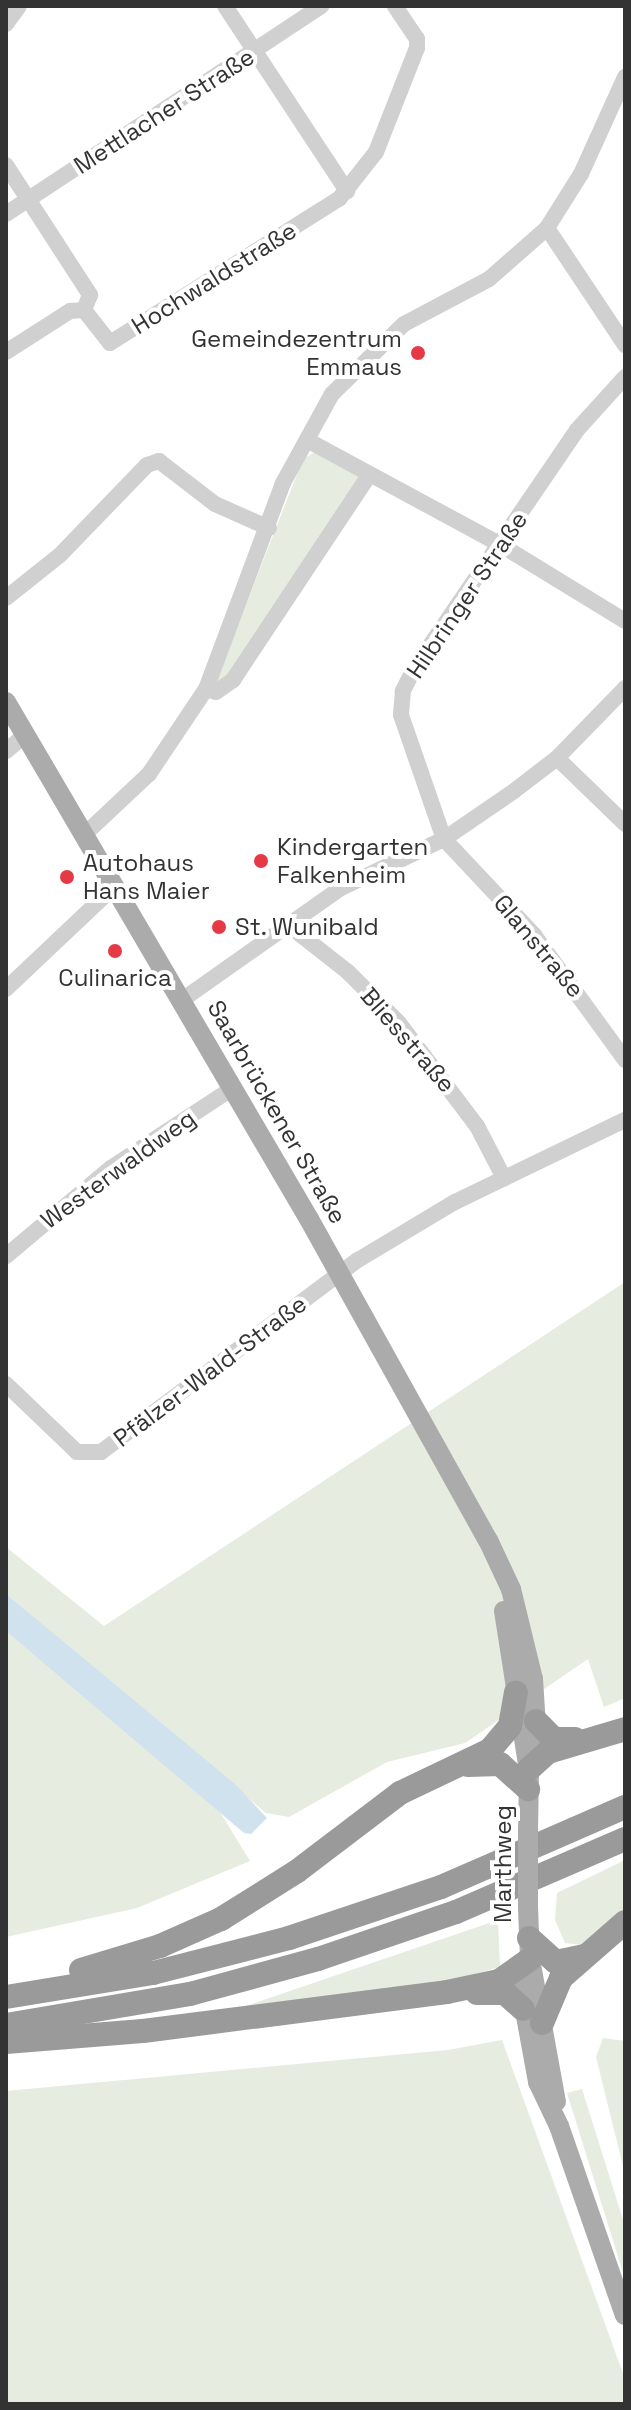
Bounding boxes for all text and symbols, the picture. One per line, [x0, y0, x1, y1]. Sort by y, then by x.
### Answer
street label: Mettlacher Straße [68, 42, 260, 180]
street label: Hochwaldstraße [126, 216, 302, 340]
place label: Gemeindezentrum Emmaus [191, 325, 402, 381]
marker: Gemeindezentrum Emmaus [409, 344, 427, 362]
street label: Hilbringer Straße [401, 506, 533, 684]
place label: Kindergarten Falkenheim [277, 833, 428, 889]
place label: Autohaus Hans Maier [83, 849, 210, 905]
marker: Kindergarten Falkenheim [252, 852, 270, 870]
marker: Autohaus Hans Maier [58, 868, 76, 886]
street label: Glanstraße [488, 889, 590, 1003]
place label: St. Wunibald [235, 913, 380, 941]
marker: St. Wunibald [210, 918, 228, 936]
marker: Culinarica [106, 942, 124, 960]
place label: Culinarica [58, 964, 172, 992]
street label: Bliesstraße [355, 982, 461, 1098]
street label: Saarbrückener Straße [201, 995, 353, 1229]
street label: Westerwaldweg [35, 1103, 201, 1235]
street label: Pfälzer-Wald-Straße [108, 1289, 312, 1453]
street label: Marthweg [489, 1805, 517, 1923]

